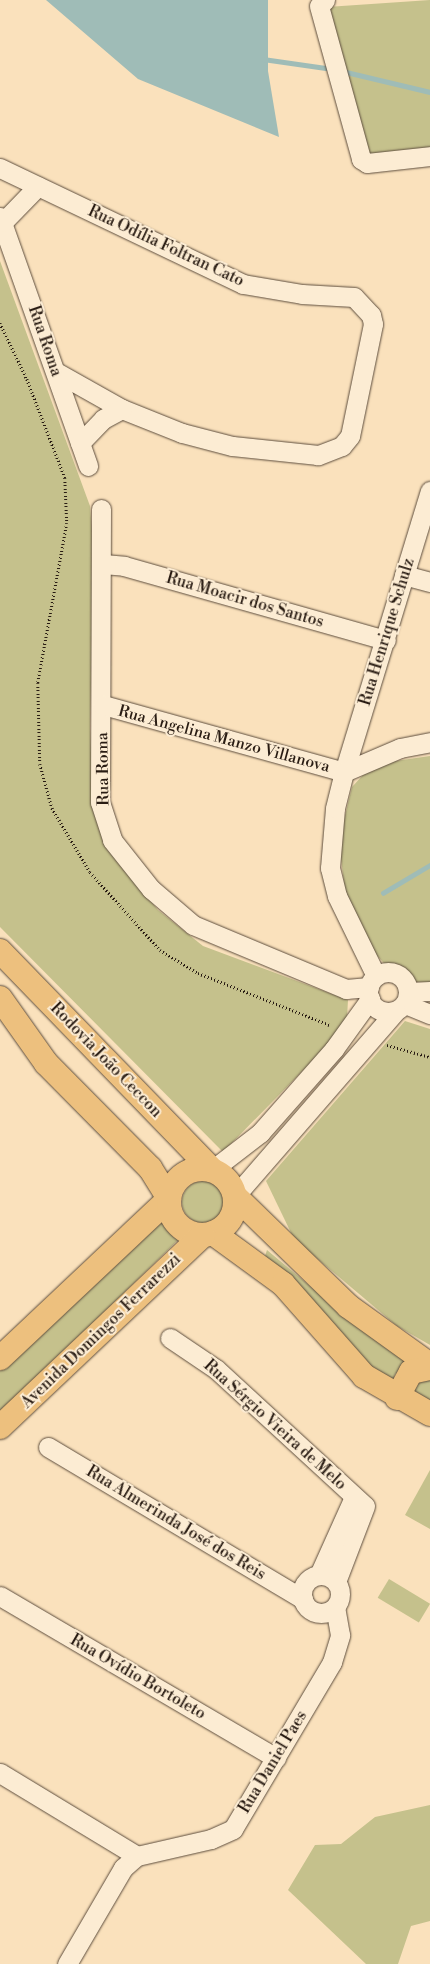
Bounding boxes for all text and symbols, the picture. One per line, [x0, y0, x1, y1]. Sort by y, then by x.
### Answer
street label: Rua Odília Foltran Cato [85, 201, 247, 291]
street label: Rua Roma [24, 303, 66, 379]
street label: Rua Henrique Schulz [355, 556, 419, 708]
street label: Rua Moacir dos Santos [164, 568, 326, 632]
street label: Rua Angelina Manzo Villanova [116, 701, 332, 777]
street label: Rua Roma [93, 732, 113, 806]
street label: Rodovia João Ceccon [46, 999, 166, 1121]
street label: Avenida Domingos Ferrarezzi [17, 1250, 185, 1412]
street label: Rua Sérgio Vieira de Melo [200, 1356, 350, 1494]
street label: Rua Almerinda José dos Reis [83, 1462, 269, 1584]
street label: Rua Ovídio Bortoleto [67, 1630, 209, 1724]
street label: Rua Daniel Paes [235, 1707, 311, 1817]

